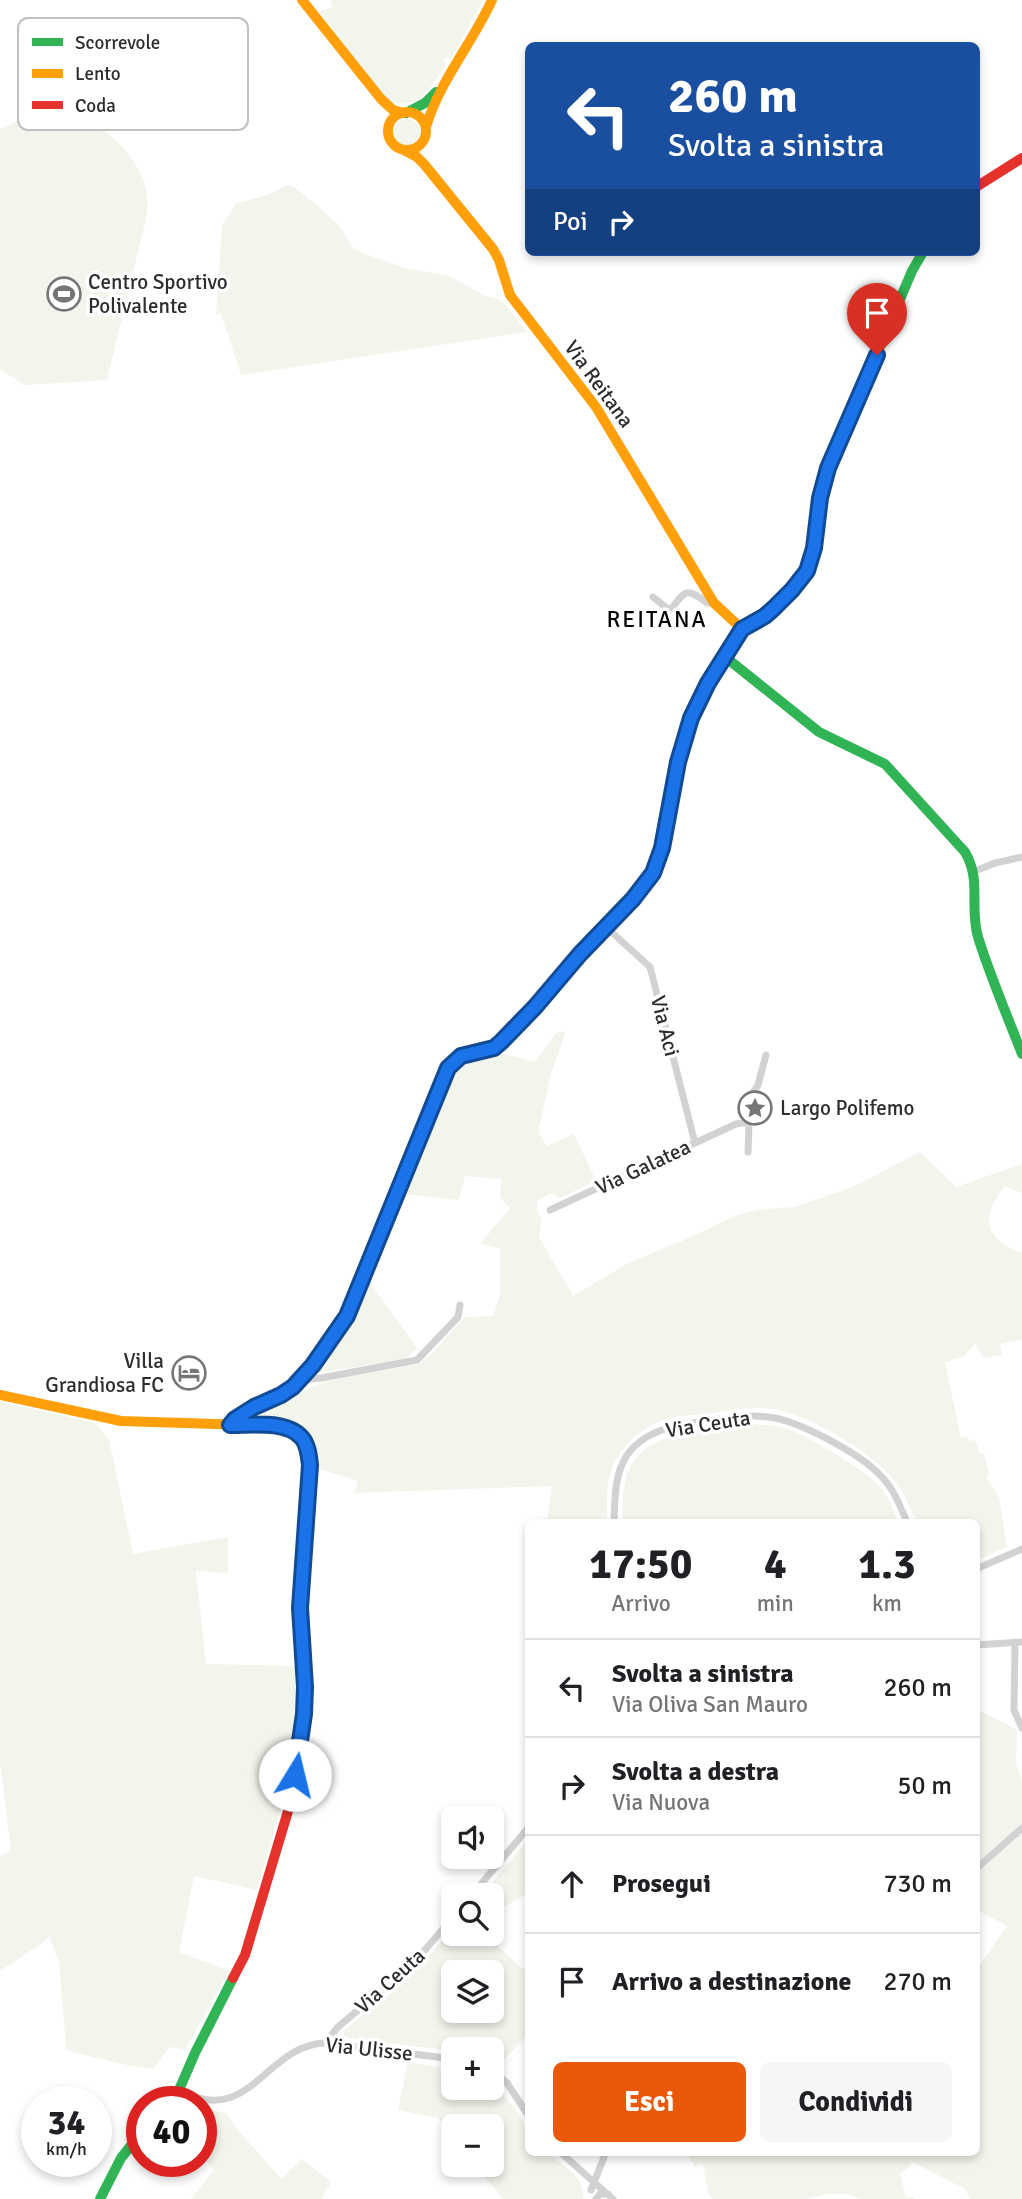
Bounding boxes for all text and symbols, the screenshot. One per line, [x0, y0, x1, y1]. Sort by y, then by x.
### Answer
legend [18, 18, 248, 130]
text: Scorrevole [75, 31, 160, 55]
text: Lento [75, 62, 121, 86]
text: 260 m [668, 66, 798, 126]
icon: left [553, 70, 644, 161]
text: Coda [75, 94, 116, 118]
text: Svolta a sinistra [668, 126, 884, 165]
icon: right [602, 203, 640, 241]
text: Poi [553, 206, 588, 238]
place label: Centro Sportivo Polivalente [88, 269, 228, 319]
sports icon: Centro Sportivo Polivalente [45, 275, 83, 313]
pin [847, 283, 907, 355]
icon: arrive [858, 294, 896, 332]
street label: Via Reitana [559, 335, 639, 433]
district label: REITANA [606, 605, 708, 634]
street label: Via Aci [645, 993, 685, 1059]
place icon: Largo Polifemo [736, 1089, 774, 1127]
place label: Largo Polifemo [780, 1095, 914, 1121]
street label: Via Galatea [591, 1134, 695, 1200]
place label: Villa Grandiosa FC [45, 1348, 164, 1398]
hotel icon: Villa Grandiosa FC [170, 1354, 208, 1392]
street label: Via Ceuta [664, 1404, 752, 1444]
text: 17:50 [589, 1539, 692, 1590]
text: 4 [764, 1539, 787, 1590]
text: 1.3 [858, 1539, 916, 1590]
text: Arrivo [611, 1589, 671, 1618]
text: min [757, 1589, 794, 1618]
text: km [872, 1589, 902, 1618]
text: Svolta a sinistra [612, 1658, 794, 1690]
icon: left [553, 1669, 591, 1707]
text: 260 m [883, 1672, 952, 1704]
text: Via Oliva San Mauro [612, 1690, 808, 1719]
position arrow [258, 1738, 332, 1812]
text: Svolta a destra [612, 1756, 779, 1788]
icon: right [553, 1767, 591, 1805]
text: 50 m [897, 1770, 952, 1802]
text: Via Nuova [612, 1788, 710, 1817]
map controls [441, 1806, 504, 2177]
button: sound [441, 1806, 504, 1869]
icon: ahead [553, 1865, 591, 1903]
text: Prosegui [612, 1868, 711, 1900]
text: 730 m [883, 1868, 952, 1900]
button: search [441, 1883, 504, 1946]
street label: Via Ceuta [350, 1943, 430, 2019]
button: layers [441, 1960, 504, 2023]
icon: arrive [553, 1963, 591, 2001]
text: Arrivo a destinazione [612, 1966, 852, 1998]
text: 270 m [883, 1966, 952, 1998]
street label: Via Ulisse [324, 2031, 414, 2067]
button: + [441, 2037, 504, 2100]
button: Esci [553, 2062, 746, 2142]
button: Condividi [760, 2062, 952, 2142]
speed limit sign: 40 [126, 2086, 217, 2177]
text: 34 [48, 2101, 85, 2144]
button: − [441, 2114, 504, 2177]
text: km/h [46, 2138, 87, 2160]

